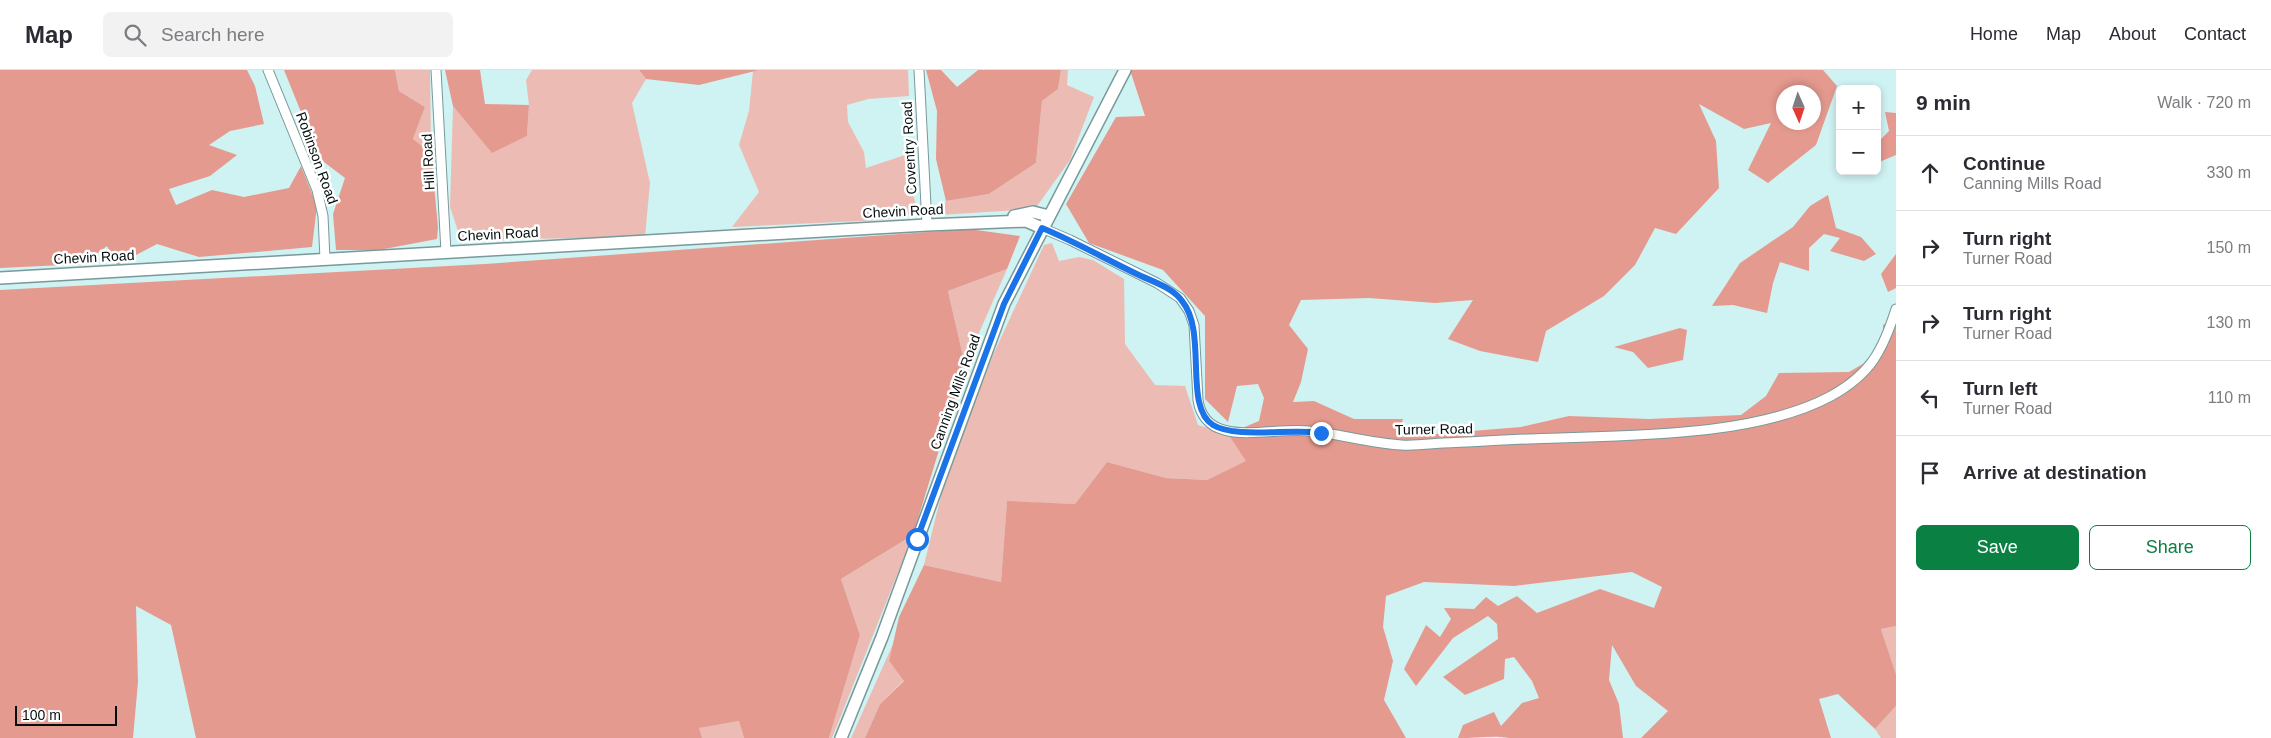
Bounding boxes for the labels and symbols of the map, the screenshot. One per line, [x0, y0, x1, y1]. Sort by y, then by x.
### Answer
north arrow [1776, 85, 1821, 130]
street label: Coventry Road [899, 101, 919, 195]
street label: Robinson Road [293, 110, 341, 206]
street label: Hill Road [419, 133, 437, 191]
street label: Chevin Road [862, 201, 944, 221]
street label: Chevin Road [457, 224, 539, 244]
street label: Chevin Road [53, 247, 135, 267]
street label: Canning Mills Road [927, 332, 983, 452]
street label: Turner Road [1395, 420, 1473, 438]
route end [1310, 422, 1333, 445]
route start [906, 528, 929, 551]
scale bar [15, 703, 118, 726]

